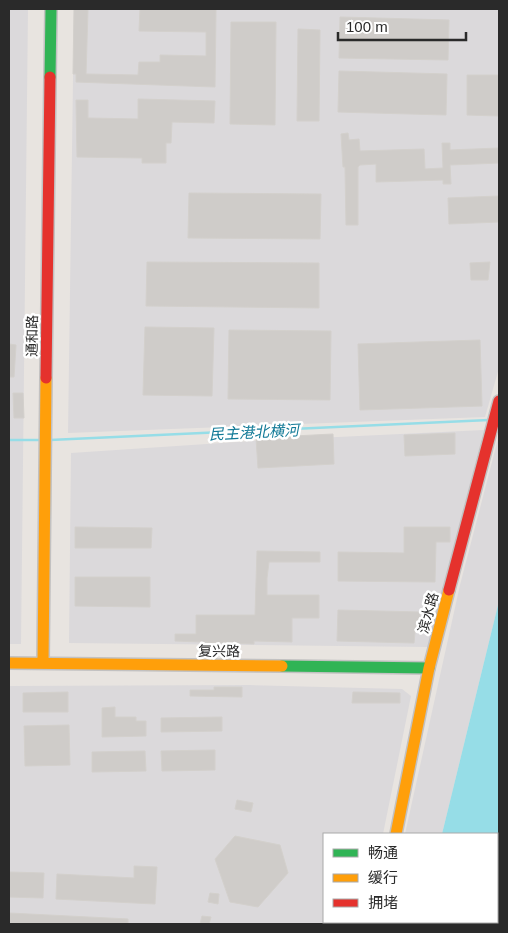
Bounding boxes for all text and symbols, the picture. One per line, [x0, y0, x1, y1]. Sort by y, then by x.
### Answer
scale bar [338, 10, 466, 42]
text: 100 m [346, 18, 388, 35]
street label: 通和路 [24, 315, 40, 357]
water label: 民主港北横河 [209, 421, 302, 443]
street label: 滨水路 [415, 591, 441, 635]
street label: 复兴路 [198, 643, 240, 659]
legend [323, 833, 498, 923]
text: 畅通 [368, 844, 398, 861]
text: 缓行 [368, 869, 398, 886]
text: 拥堵 [368, 894, 398, 911]

